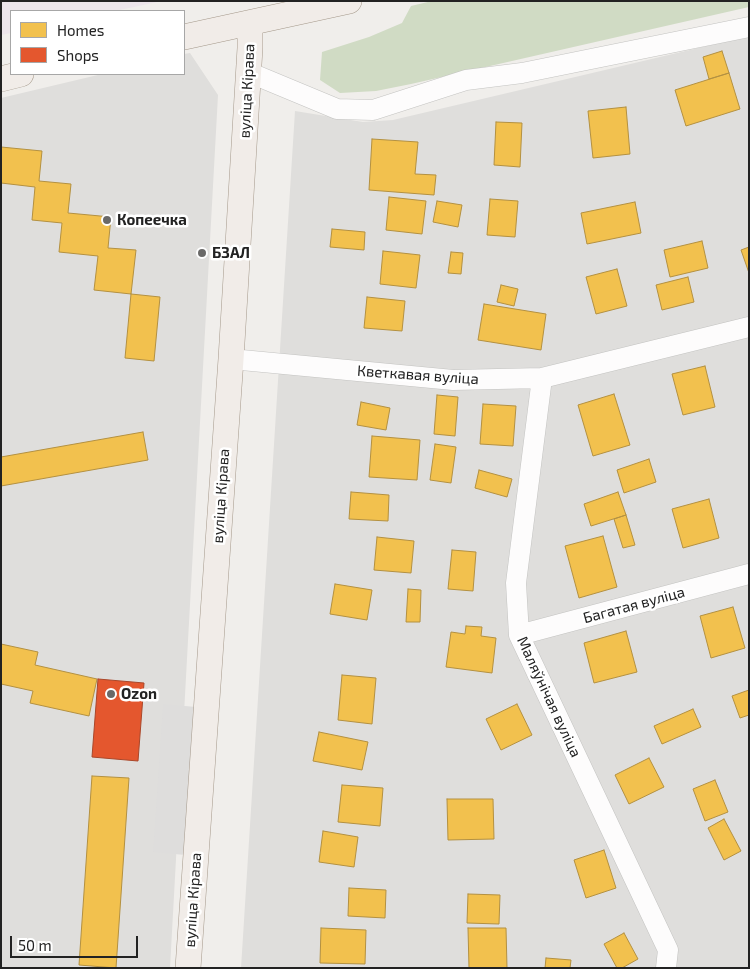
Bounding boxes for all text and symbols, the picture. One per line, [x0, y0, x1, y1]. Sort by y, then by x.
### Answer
legend [10, 10, 185, 75]
text: Homes [57, 21, 104, 39]
street label: вуліца Кірава [236, 43, 258, 139]
text: Shops [57, 46, 99, 64]
place label: Копеечка [117, 211, 187, 229]
marker: Копеечка [101, 214, 113, 226]
place label: БЗАЛ [212, 244, 250, 262]
marker: БЗАЛ [196, 247, 208, 259]
street label: Кветкавая вуліца [357, 362, 479, 388]
street label: вуліца Кірава [209, 448, 233, 544]
street label: Багатая вуліца [581, 583, 687, 627]
street label: Маляўнічая вуліца [513, 634, 585, 760]
place label: Ozon [121, 685, 157, 703]
marker: Ozon [105, 688, 117, 700]
street label: вуліца Кірава [181, 852, 205, 948]
scale bar [12, 926, 140, 958]
text: 50 m [18, 936, 52, 954]

